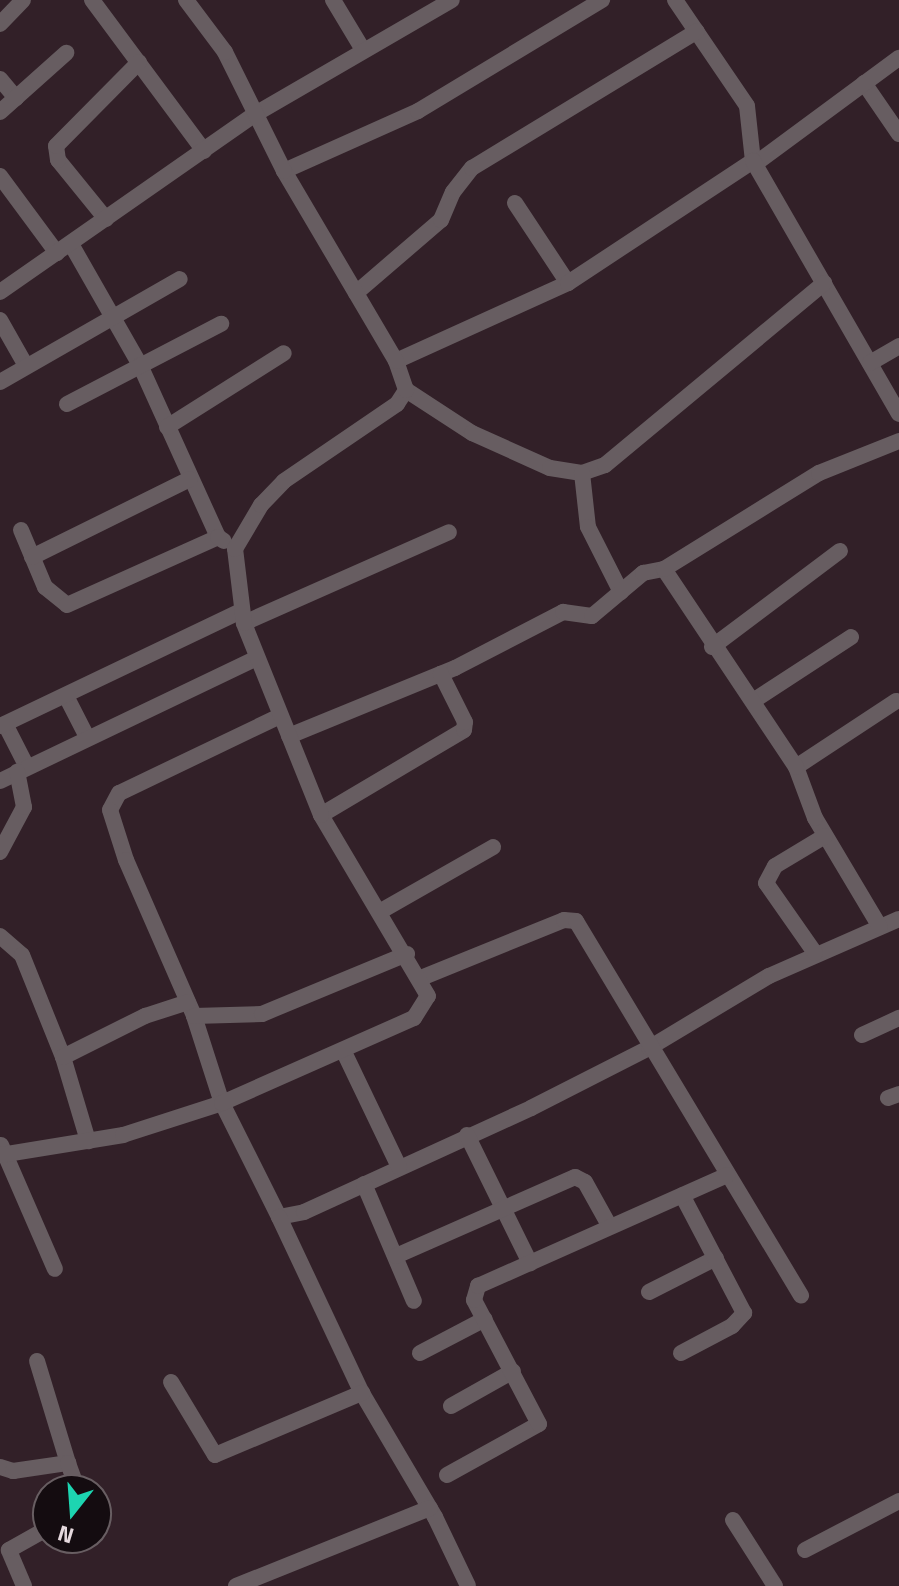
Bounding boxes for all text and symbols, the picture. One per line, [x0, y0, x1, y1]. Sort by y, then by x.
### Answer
north arrow [32, 1474, 112, 1554]
text: N [53, 1517, 78, 1554]

